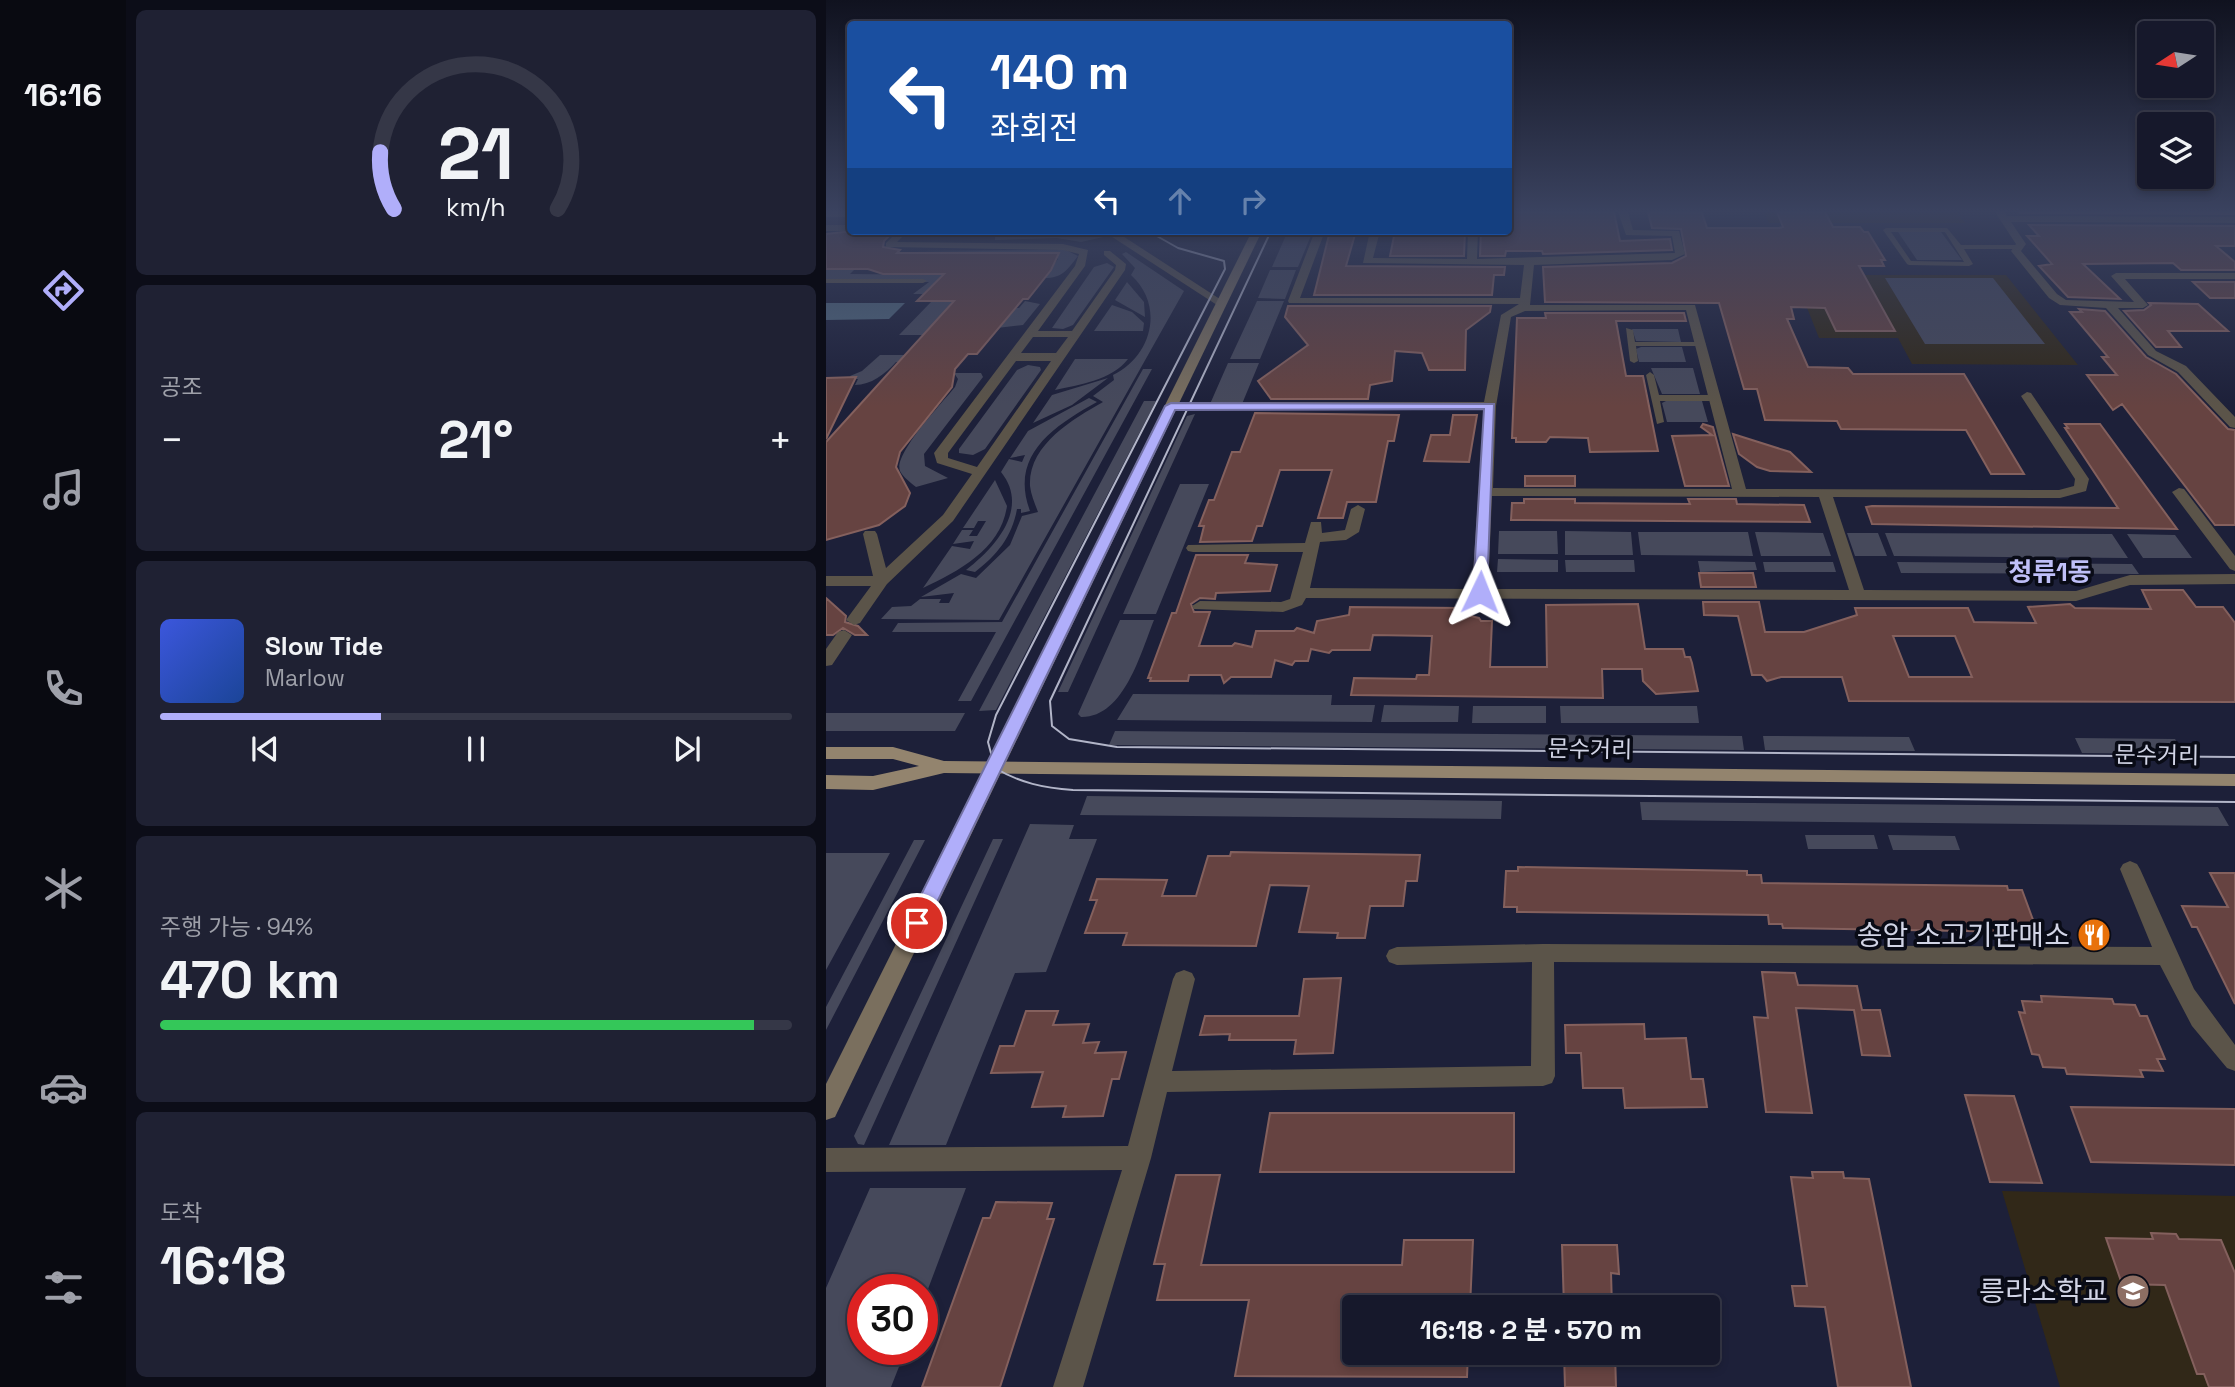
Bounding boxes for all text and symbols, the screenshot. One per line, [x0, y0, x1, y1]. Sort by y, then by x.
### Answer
north arrow [2137, 21, 2214, 98]
map controls [2137, 21, 2214, 189]
text: 140 m [990, 41, 1129, 103]
icon: left [875, 49, 966, 140]
text: 16:16 [24, 75, 102, 115]
text: 21 [438, 107, 514, 200]
text: 좌회전 [990, 108, 1078, 148]
button: layers [2137, 112, 2214, 189]
icon: left [1088, 182, 1126, 220]
icon: ahead [1161, 182, 1199, 220]
icon: right [1234, 182, 1272, 220]
text: km/h [446, 191, 506, 223]
icon: directions [39, 266, 88, 315]
text: 공조 [160, 372, 202, 402]
text: 21° [439, 407, 513, 473]
text: − [160, 416, 184, 464]
text: + [768, 416, 792, 464]
icon: music [39, 465, 88, 514]
position arrow [1443, 555, 1517, 629]
district label: 청류1동 [2008, 555, 2092, 589]
text: Slow Tide [265, 629, 383, 663]
text: Marlow [265, 663, 345, 693]
icon: phone [39, 664, 88, 713]
icon: previous [246, 730, 284, 768]
icon: pause [457, 730, 495, 768]
icon: next [668, 730, 706, 768]
street label: 문수거리 [1547, 733, 1633, 765]
street label: 문수거리 [2114, 739, 2200, 771]
icon: climate [39, 864, 88, 913]
pin [887, 893, 947, 953]
icon: arrive [898, 904, 936, 942]
text: 주행 가능 · 94% [160, 912, 313, 942]
restaurant icon: 송암 소고기판매소 [2075, 916, 2113, 954]
place label: 송암 소고기판매소 [1857, 917, 2070, 953]
text: 470 km [160, 947, 340, 1013]
icon: car [39, 1063, 88, 1112]
text: 도착 [160, 1198, 202, 1228]
text: 16:18 [160, 1233, 286, 1299]
icon: filters [39, 1263, 88, 1312]
school or university icon: 릉라소학교 [2114, 1272, 2152, 1310]
place label: 릉라소학교 [1979, 1273, 2108, 1309]
speed limit sign: 30 [847, 1274, 938, 1365]
text: 16:18 · 2 분 · 570 m [1420, 1313, 1642, 1347]

